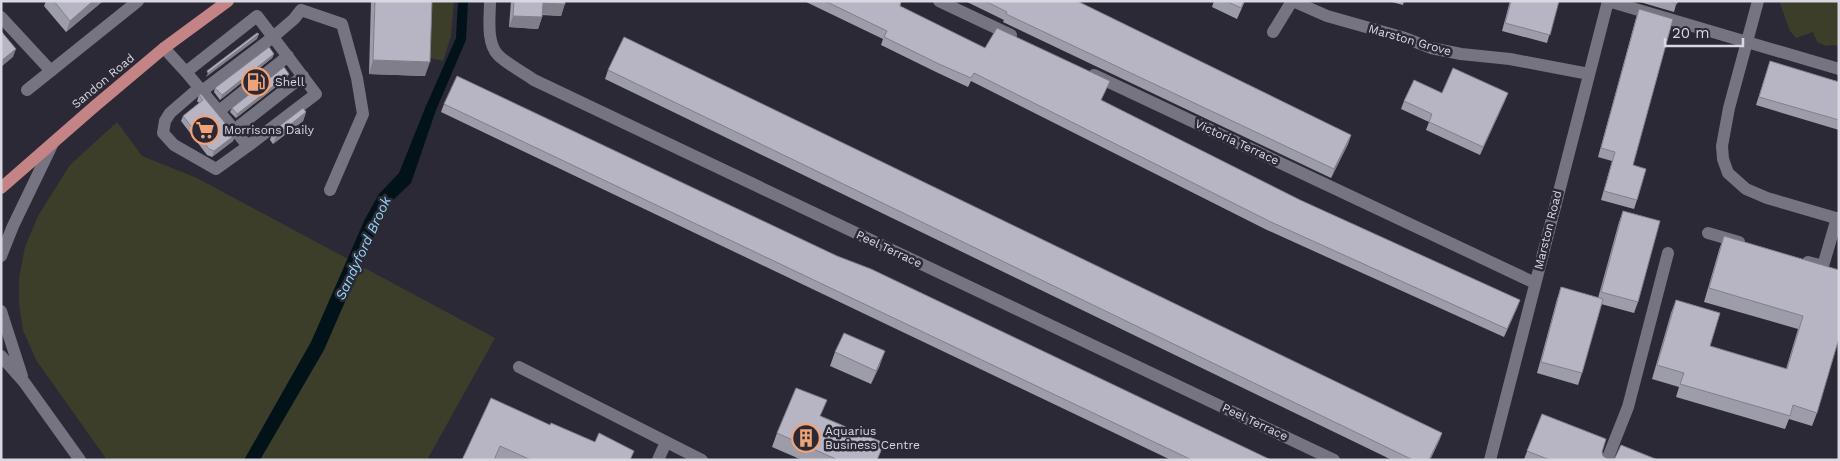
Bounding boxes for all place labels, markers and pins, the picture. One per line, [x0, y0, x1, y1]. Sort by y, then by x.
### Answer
fuel station icon: Shell [241, 67, 271, 97]
place label: Shell [275, 75, 305, 89]
supermarket icon: Morrisons Daily [190, 115, 220, 145]
place label: Morrisons Daily [224, 123, 315, 137]
building icon: Aquarius Business Centre [791, 423, 821, 453]
place label: Aquarius Business Centre [825, 424, 920, 452]

